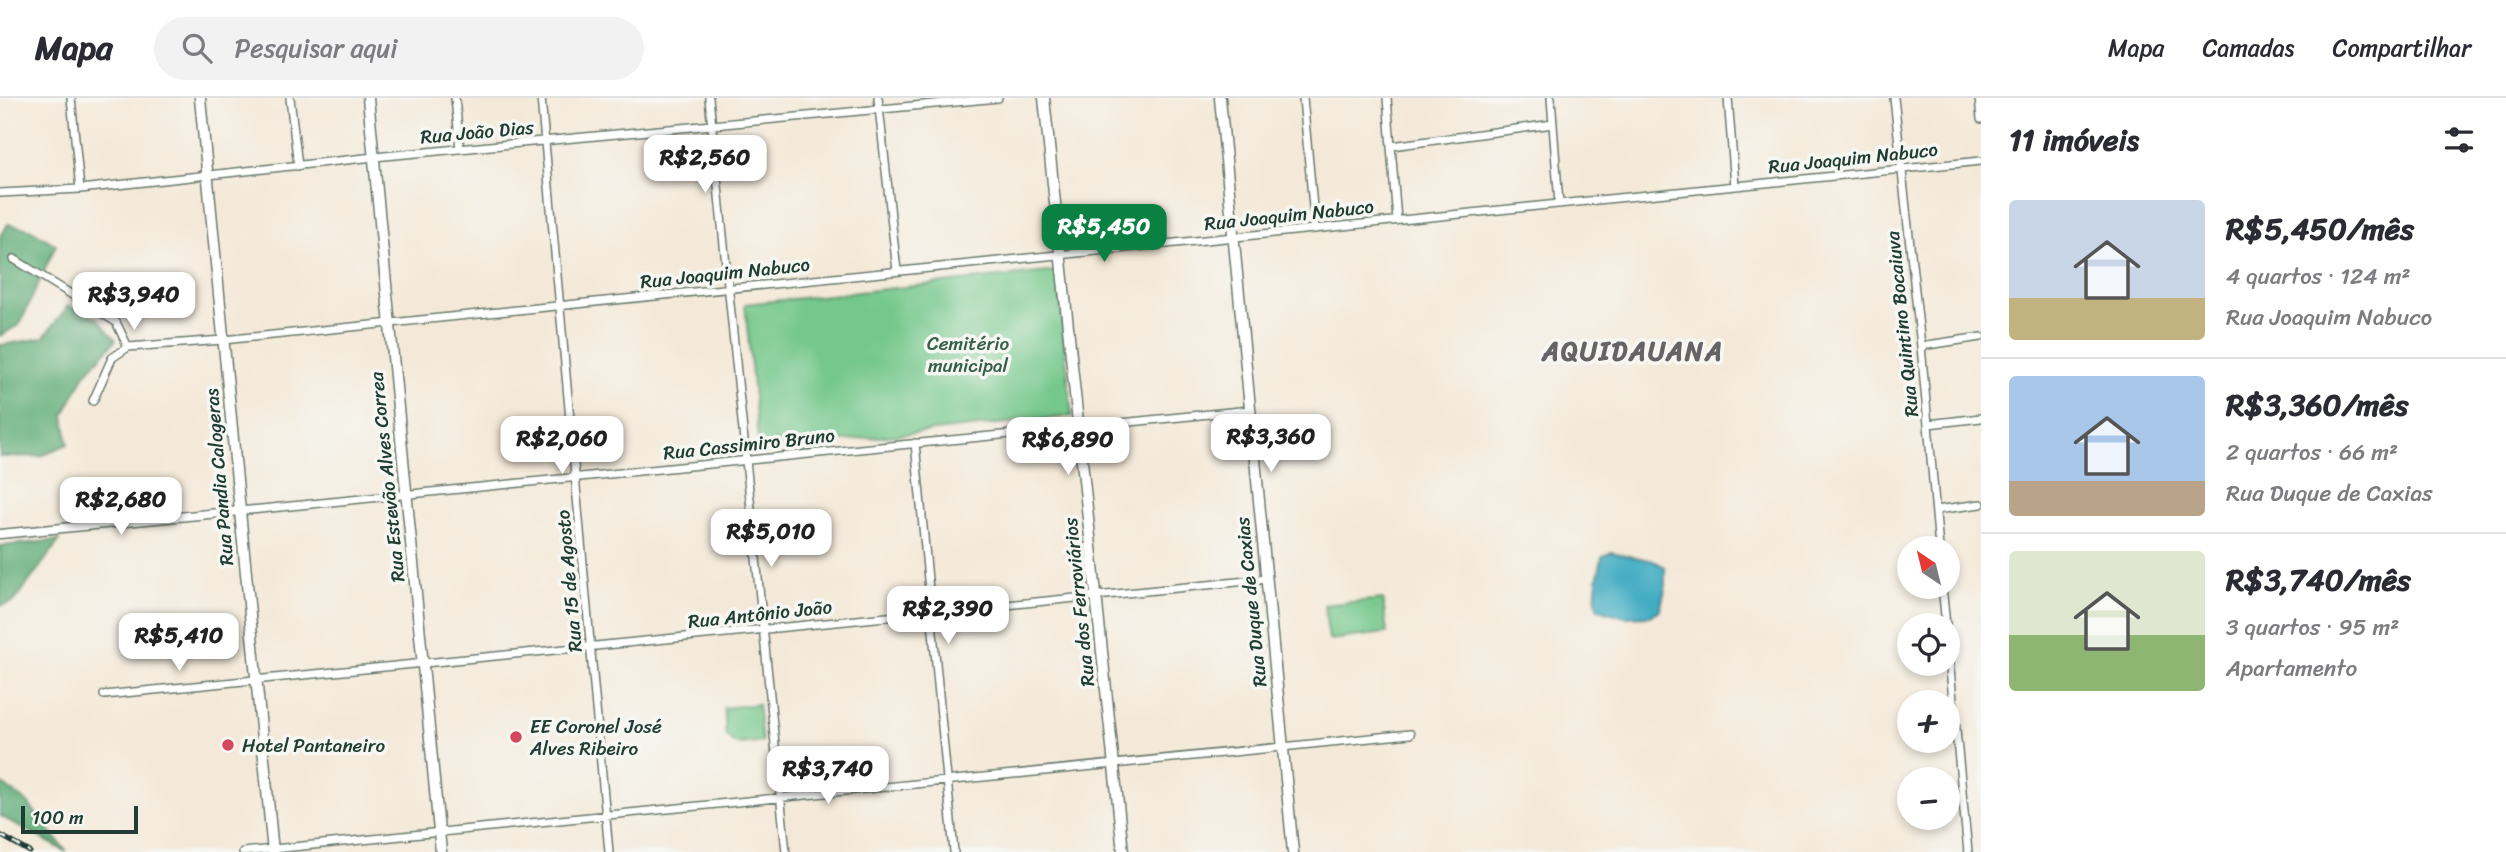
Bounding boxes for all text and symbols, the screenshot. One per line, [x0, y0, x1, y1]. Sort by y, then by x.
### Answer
search box [154, 17, 644, 80]
text: Mapa [35, 19, 112, 77]
text: Pesquisar aqui [234, 25, 397, 71]
text: Mapa [2108, 27, 2164, 69]
text: Camadas [2202, 27, 2294, 69]
text: Compartilhar [2332, 27, 2471, 69]
icon: search [178, 29, 216, 67]
street label: Rua João Dias [419, 111, 535, 153]
text: 11 imóveis [2009, 113, 2139, 167]
icon: filters [2440, 121, 2478, 159]
street label: Rua Joaquim Nabuco [1767, 133, 1939, 183]
pin: R$2,560 [640, 136, 770, 195]
text: R$2,560 [660, 137, 750, 178]
street label: Rua Joaquim Nabuco [1203, 190, 1375, 240]
text: R$5,450/mês [2226, 202, 2414, 256]
pin: R$5,450 [1039, 204, 1169, 264]
text: R$5,450 [1058, 206, 1150, 247]
icon: home [2065, 228, 2149, 312]
street label: Rua Quintino Bocaiuva [1876, 229, 1928, 419]
street label: Rua Joaquim Nabuco [639, 248, 811, 298]
text: 4 quartos · 124 m² [2226, 256, 2410, 297]
pin: R$3,940 [69, 272, 199, 332]
text: R$3,940 [88, 274, 180, 315]
text: Rua Joaquim Nabuco [2226, 297, 2432, 338]
park label: Cemitério municipal [927, 327, 1009, 382]
district label: AQUIDAUANA [1541, 328, 1724, 374]
street label: Rua Estevão Alves Correa [360, 370, 414, 584]
text: R$3,360/mês [2226, 378, 2409, 432]
street label: Rua Pandia Calogeras [195, 387, 243, 567]
icon: home [2065, 404, 2149, 488]
pin: R$3,360 [1206, 414, 1336, 474]
pin: R$2,060 [497, 416, 627, 476]
text: R$3,360 [1227, 416, 1315, 457]
text: R$2,060 [516, 418, 608, 459]
pin: R$6,890 [1003, 418, 1133, 477]
street label: Rua Cassimiro Bruno [662, 419, 837, 469]
text: R$6,890 [1022, 419, 1114, 460]
text: 2 quartos · 66 m² [2226, 432, 2398, 473]
text: Rua Duque de Caxias [2226, 473, 2433, 514]
pin: R$2,680 [56, 478, 186, 537]
text: R$2,680 [76, 479, 166, 520]
street label: Rua 15 de Agosto [546, 508, 592, 653]
pin: R$5,010 [706, 510, 836, 569]
text: R$5,010 [727, 511, 815, 552]
street label: Rua Duque de Caxias [1226, 515, 1276, 689]
street label: Rua dos Ferroviários [1054, 516, 1104, 688]
north arrow [1897, 536, 1960, 598]
map controls [1897, 536, 1960, 830]
text: R$3,740/mês [2226, 553, 2411, 607]
icon: home [2065, 579, 2149, 663]
pin: R$2,390 [883, 587, 1013, 646]
text: R$2,390 [903, 588, 993, 629]
street label: Rua Antônio João [686, 590, 834, 638]
text: 3 quartos · 95 m² [2226, 607, 2399, 648]
button: locate [1897, 613, 1960, 676]
pin: R$5,410 [114, 614, 244, 673]
text: R$5,410 [135, 615, 223, 656]
text: Apartamento [2226, 648, 2357, 689]
button: + [1897, 690, 1960, 753]
place label: EE Coronel José Alves Ribeiro [529, 710, 662, 765]
place label: Hotel Pantaneiro [242, 729, 385, 762]
marker: EE Coronel José Alves Ribeiro [508, 729, 524, 745]
marker: Hotel Pantaneiro [220, 737, 236, 753]
pin: R$3,740 [763, 746, 893, 806]
text: R$3,740 [783, 748, 873, 789]
button: − [1897, 767, 1960, 830]
text: 100 m [32, 801, 84, 834]
scale bar [21, 803, 138, 835]

